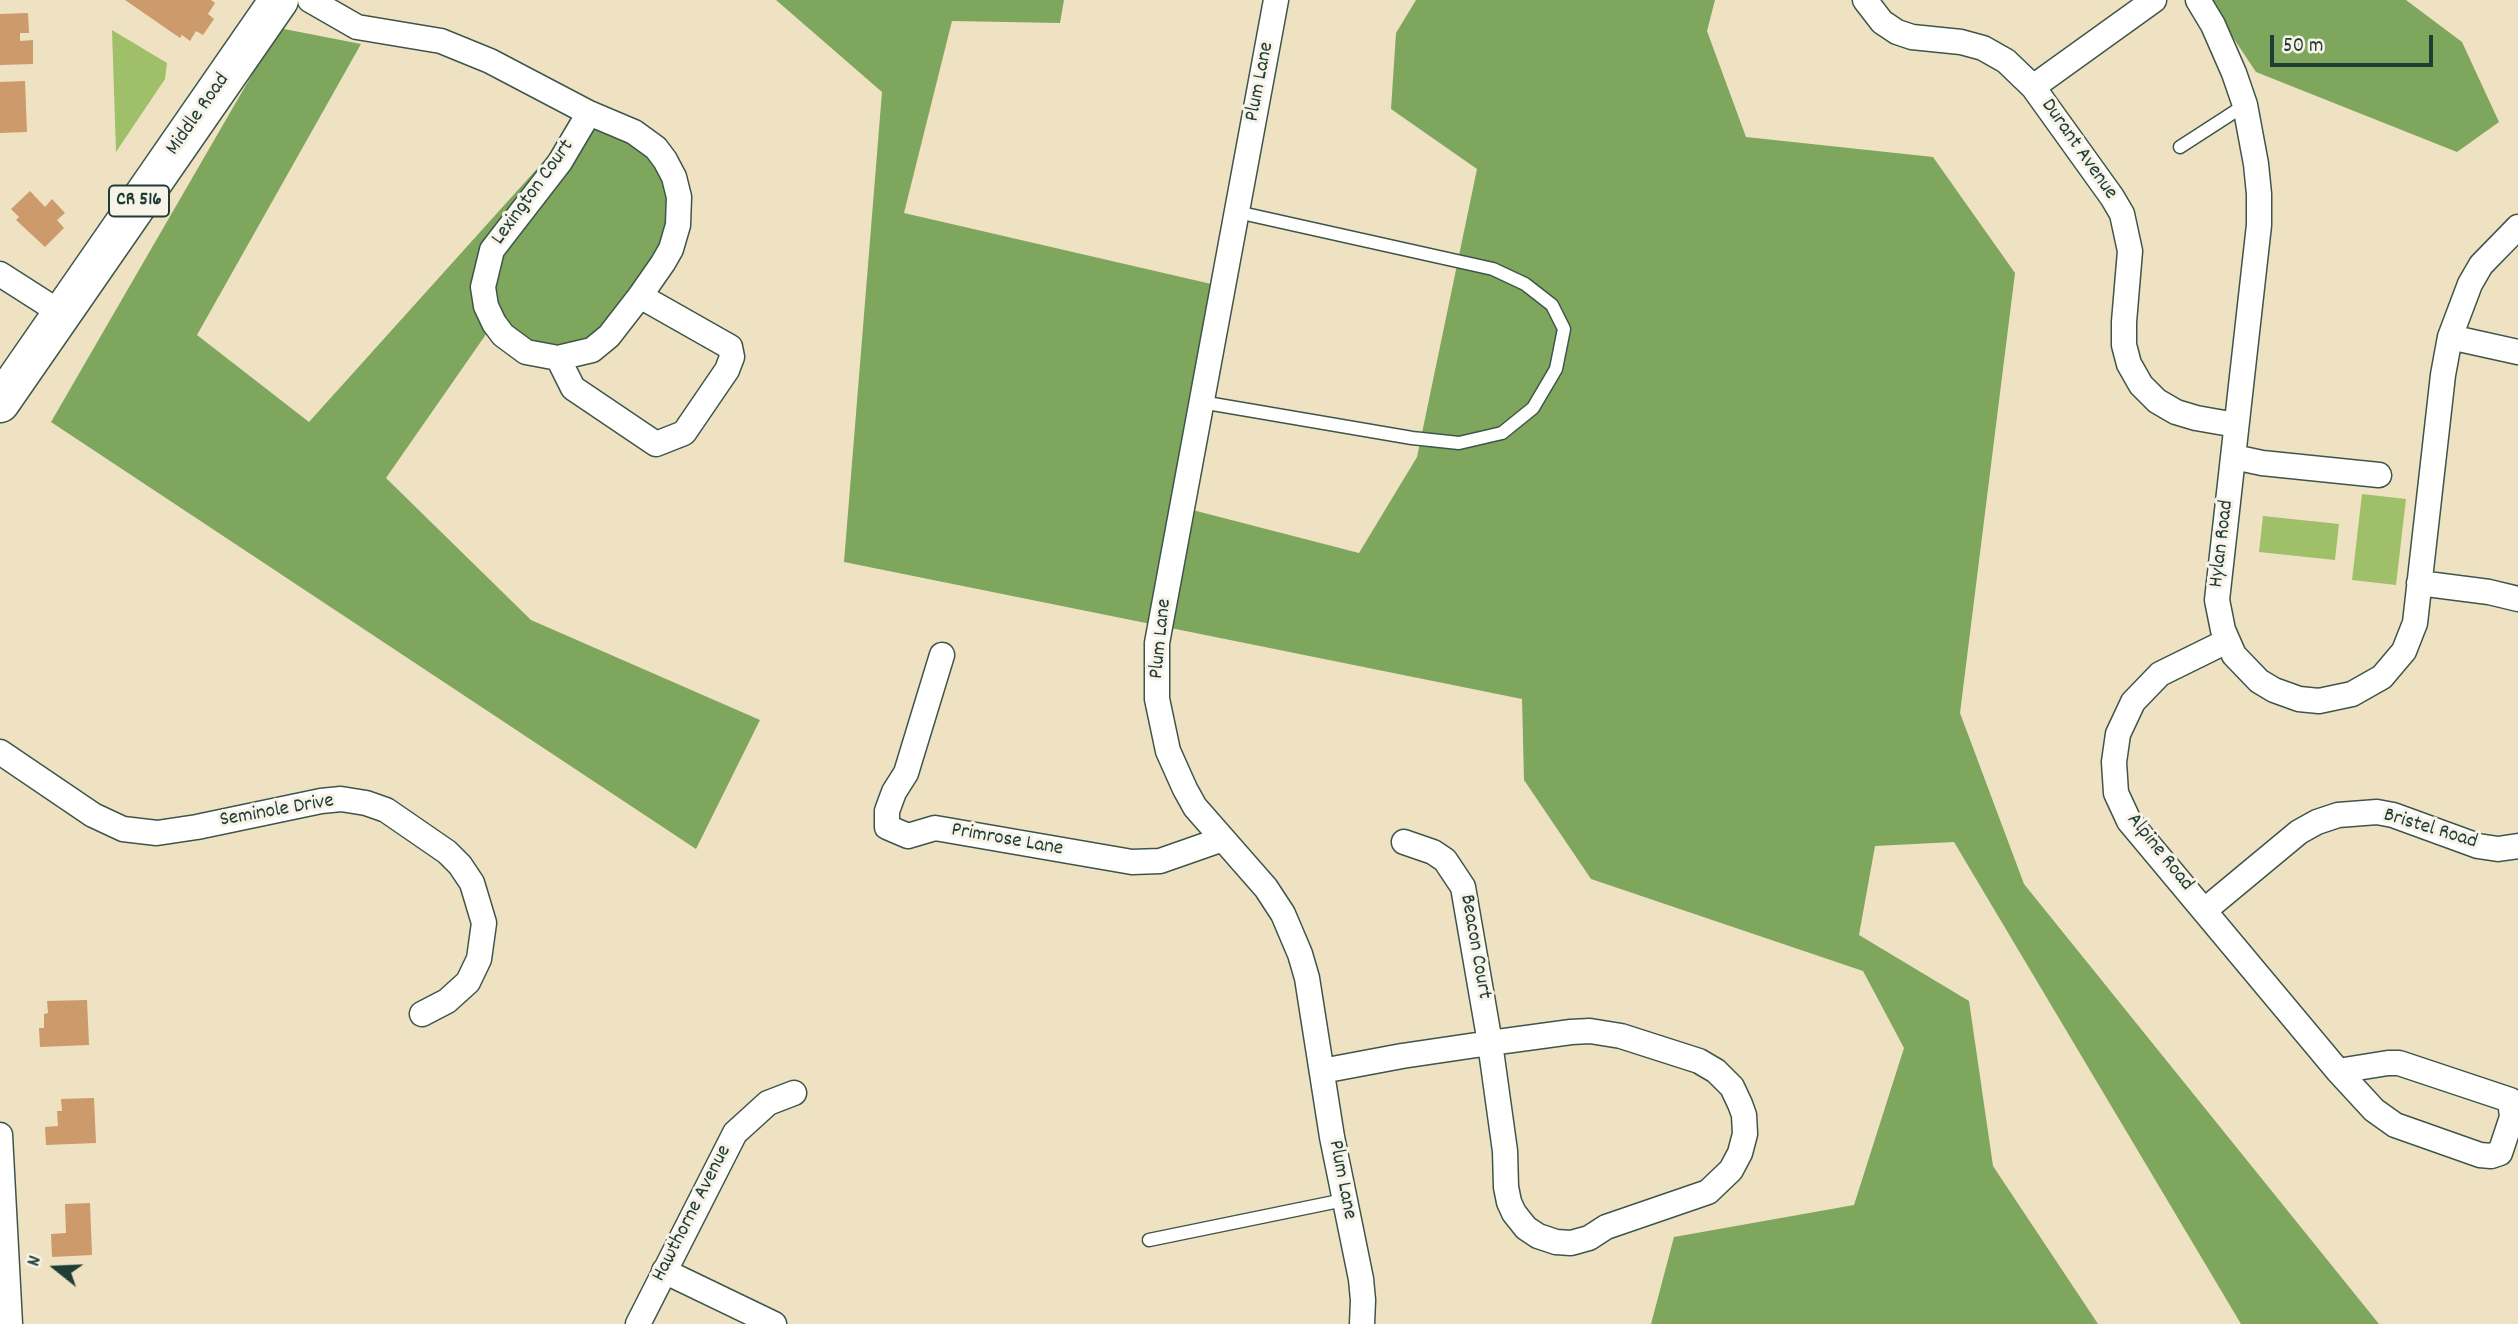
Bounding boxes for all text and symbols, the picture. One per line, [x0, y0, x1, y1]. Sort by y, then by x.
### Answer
scale bar [2273, 21, 2436, 65]
text: 50 m [2283, 32, 2323, 62]
street label: Plum Lane [1241, 40, 1281, 124]
street label: Middle Road [162, 69, 236, 161]
street label: Durant Avenue [2034, 95, 2122, 205]
street label: Lexington Court [487, 135, 581, 251]
road number: CR 516 [109, 186, 169, 216]
street label: Hylan Road [2205, 499, 2241, 589]
street label: Plum Lane [1145, 598, 1179, 680]
street label: Seminole Drive [218, 790, 336, 834]
street label: Bristel Road [2380, 804, 2480, 856]
street label: Alpine Road [2120, 809, 2198, 897]
street label: Primrose Lane [949, 819, 1065, 863]
street label: Beacon Court [1452, 893, 1496, 1001]
street label: Plum Lane [1321, 1138, 1361, 1222]
street label: Hawthorne Avenue [648, 1142, 738, 1286]
north arrow [21, 1233, 91, 1303]
text: N [21, 1253, 50, 1270]

